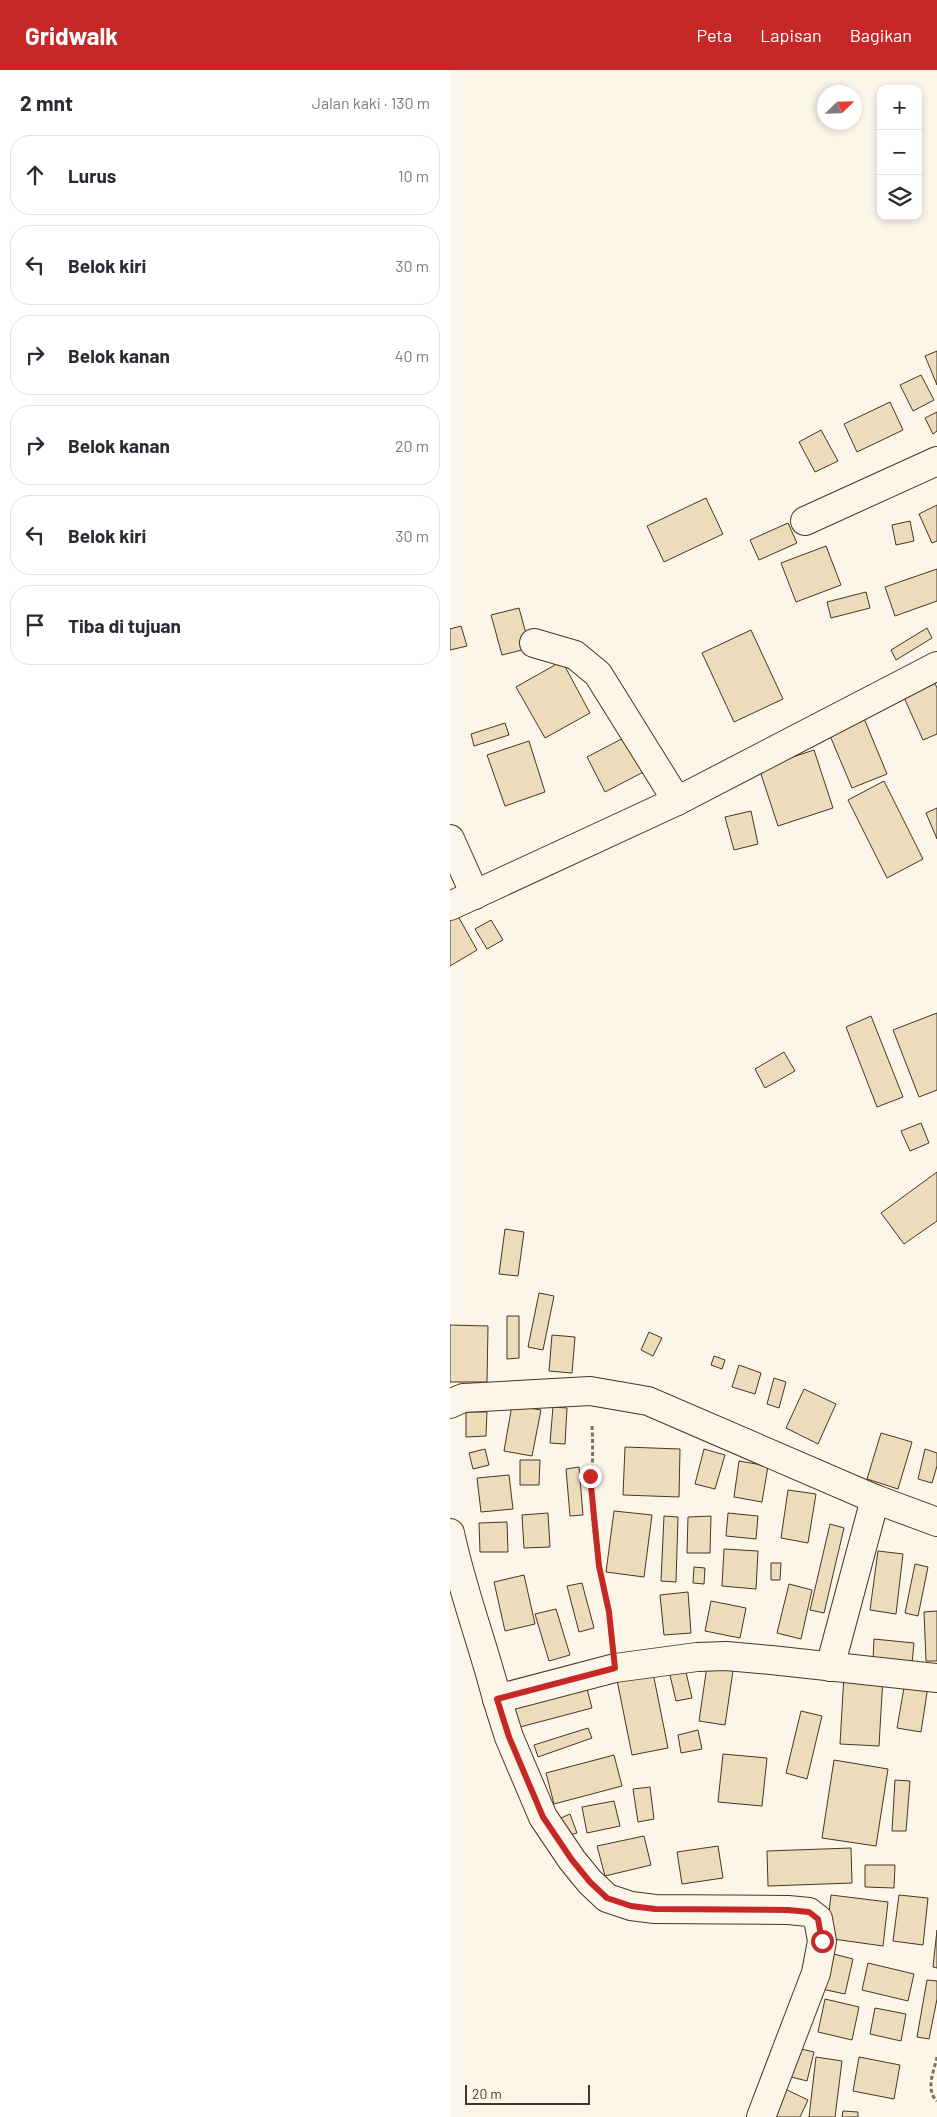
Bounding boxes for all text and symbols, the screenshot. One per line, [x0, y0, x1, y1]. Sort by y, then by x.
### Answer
text: Gridwalk [25, 21, 118, 50]
text: Peta [697, 24, 732, 46]
text: Lapisan [760, 24, 822, 46]
text: Bagikan [850, 24, 912, 46]
north arrow [817, 85, 862, 130]
map controls [877, 85, 922, 220]
button: + [877, 85, 922, 130]
text: 2 mnt [20, 90, 73, 115]
text: Jalan kaki · 130 m [312, 93, 430, 112]
button: − [877, 130, 922, 175]
icon: ahead [21, 161, 49, 189]
text: Lurus [68, 164, 116, 187]
text: 10 m [398, 166, 429, 185]
button: layers [877, 175, 922, 220]
icon: left [21, 251, 49, 279]
text: Belok kiri [68, 254, 146, 277]
text: 30 m [395, 256, 429, 275]
icon: right [21, 341, 49, 369]
text: Belok kanan [68, 344, 170, 367]
text: 40 m [395, 346, 429, 365]
icon: right [21, 431, 49, 459]
text: Belok kanan [68, 434, 170, 457]
text: 20 m [395, 436, 429, 455]
icon: left [21, 521, 49, 549]
text: Belok kiri [68, 524, 146, 547]
text: 30 m [395, 526, 429, 545]
icon: arrive [21, 611, 49, 639]
text: Tiba di tujuan [68, 614, 181, 637]
route end [579, 1465, 602, 1488]
route start [811, 1930, 834, 1953]
scale bar [465, 2082, 590, 2105]
text: 20 m [472, 2085, 502, 2102]

